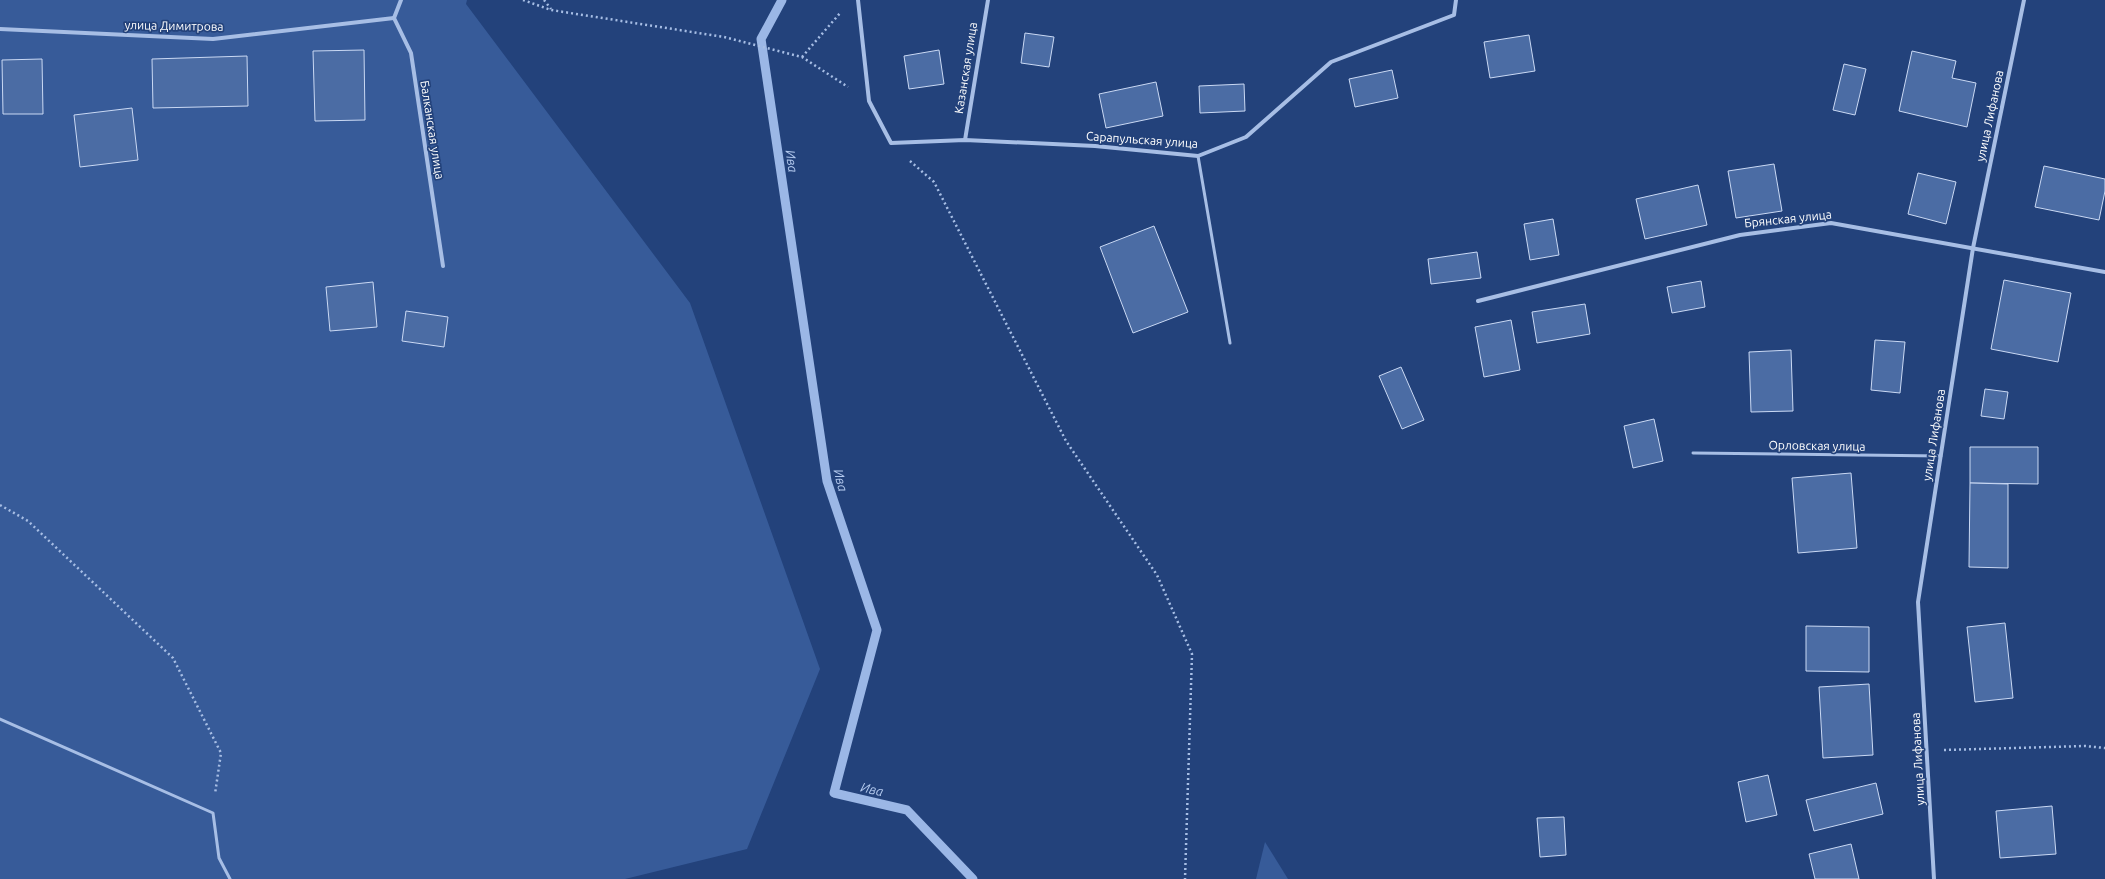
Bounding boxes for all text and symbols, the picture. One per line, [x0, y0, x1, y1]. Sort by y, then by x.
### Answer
street label: улица Димитрова [124, 18, 224, 33]
street label: Казанская улица [952, 21, 979, 115]
street label: улица Лифанова [1973, 69, 2006, 163]
street label: Балканская улица [418, 80, 447, 180]
street label: Сарапульская улица [1086, 129, 1199, 150]
water label: Ива [783, 149, 801, 173]
street label: Брянская улица [1744, 207, 1832, 230]
street label: улица Лифанова [1920, 388, 1947, 482]
street label: Орловская улица [1768, 438, 1866, 453]
water label: Ива [831, 467, 851, 493]
street label: улица Лифанова [1909, 712, 1926, 806]
water label: Ива [859, 780, 885, 798]

